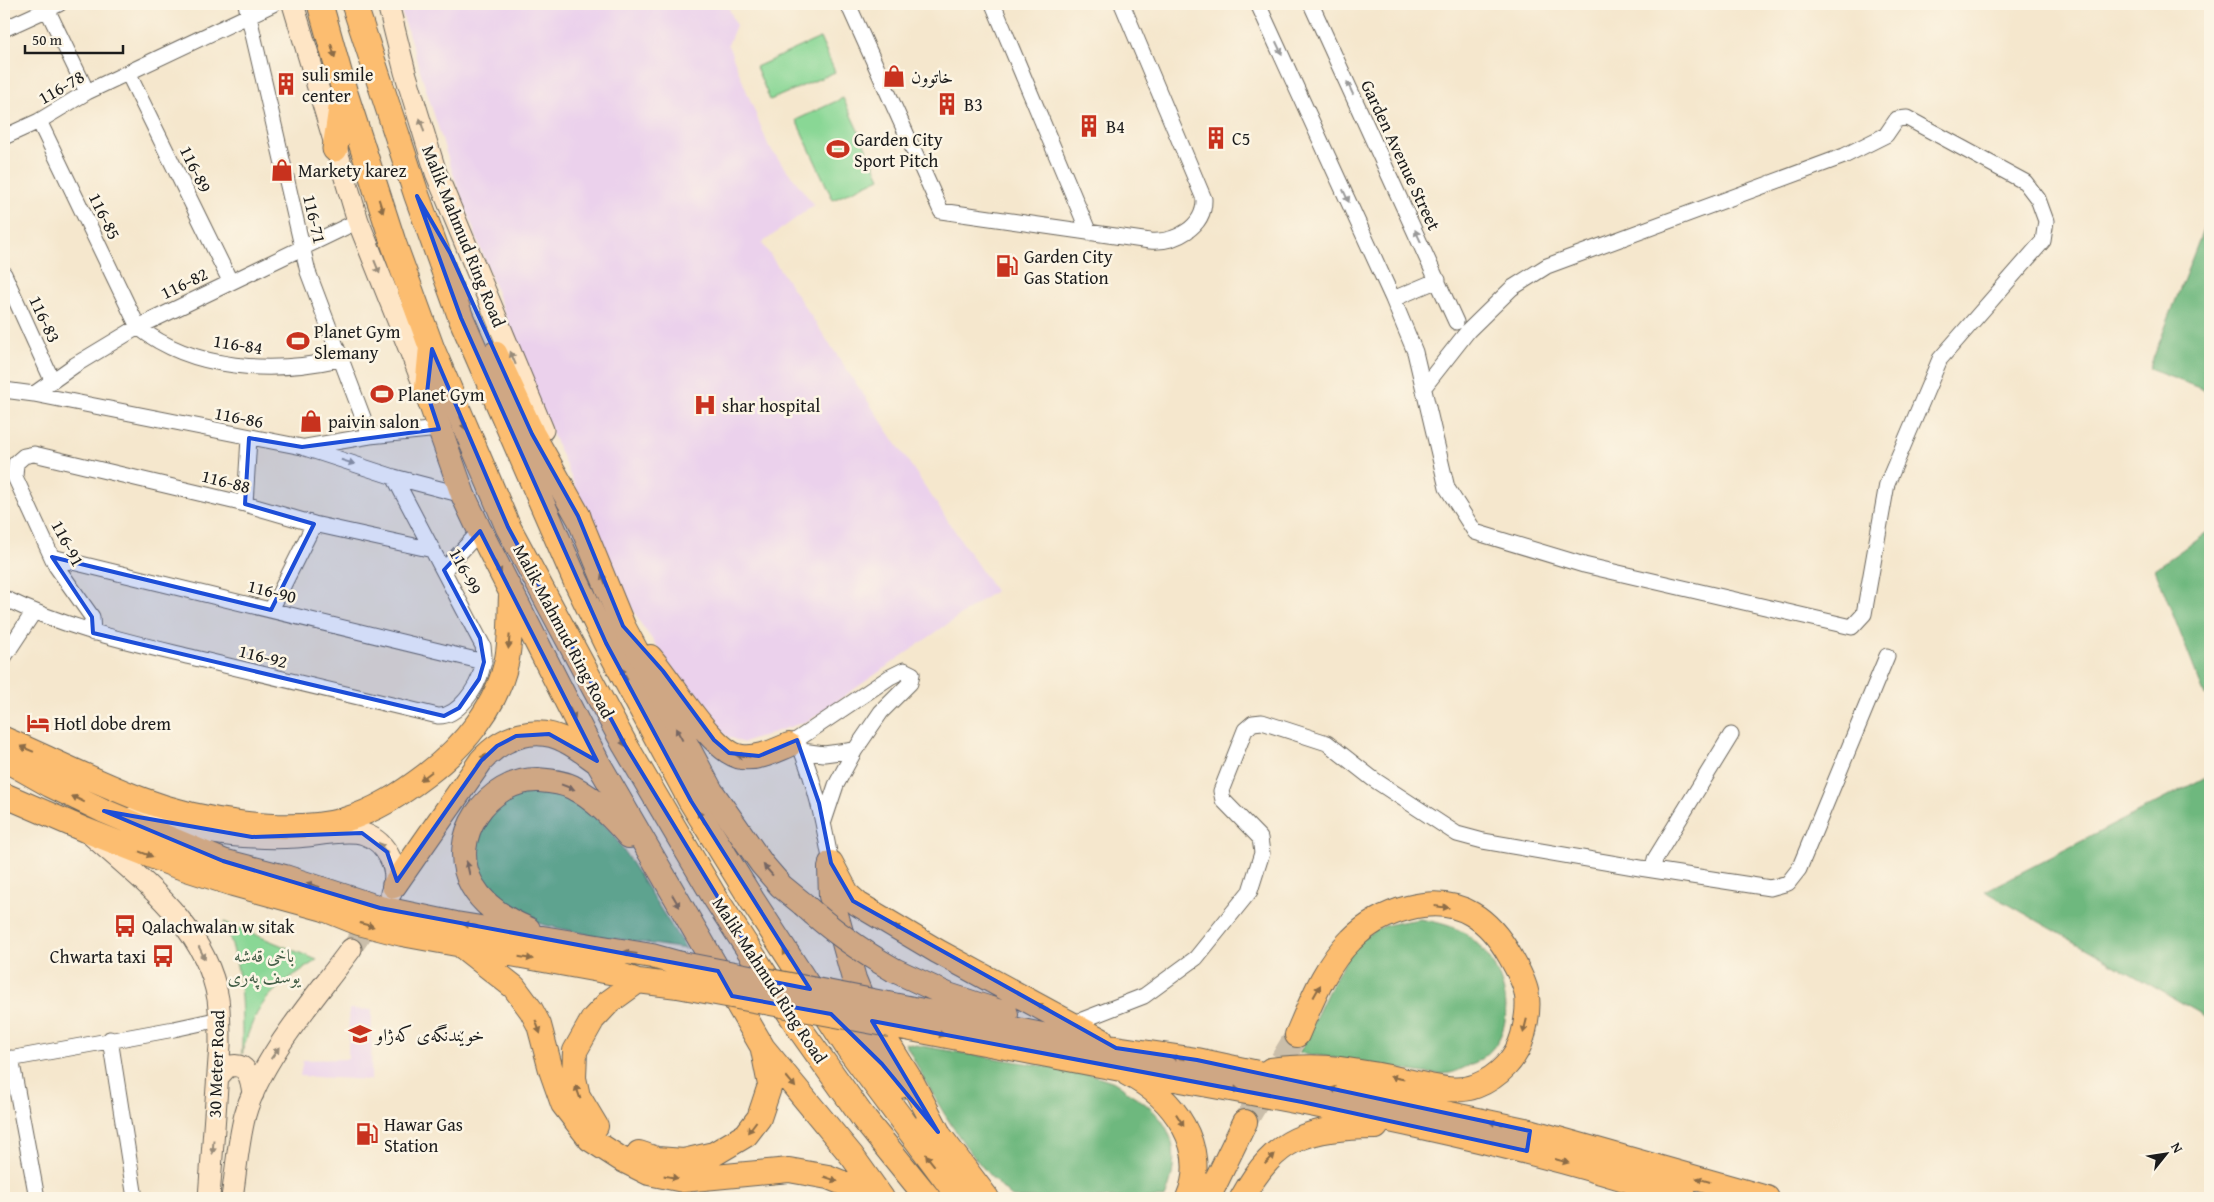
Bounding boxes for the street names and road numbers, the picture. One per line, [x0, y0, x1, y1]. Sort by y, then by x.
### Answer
street label: 116-78 [33, 63, 89, 111]
street label: Garden Avenue Street [1354, 75, 1448, 235]
street label: 116-89 [173, 141, 219, 197]
street label: Malik Mahmud Ring Road [415, 141, 513, 331]
street label: 116-85 [82, 188, 128, 244]
street label: 116-71 [296, 192, 334, 246]
street label: 116-82 [156, 260, 212, 306]
street label: 116-83 [22, 291, 68, 347]
street label: 116-84 [211, 327, 265, 361]
street label: 116-86 [212, 399, 266, 435]
street label: 116-88 [199, 462, 253, 500]
street label: 116-91 [44, 515, 92, 571]
street label: Malik Mahmud Ring Road [507, 539, 622, 723]
street label: 116-99 [442, 543, 490, 599]
street label: 116-90 [245, 572, 300, 610]
street label: 116-92 [236, 637, 290, 675]
street label: Malik Mahmud Ring Road [706, 891, 834, 1069]
street label: 30 Meter Road [201, 1009, 231, 1119]

